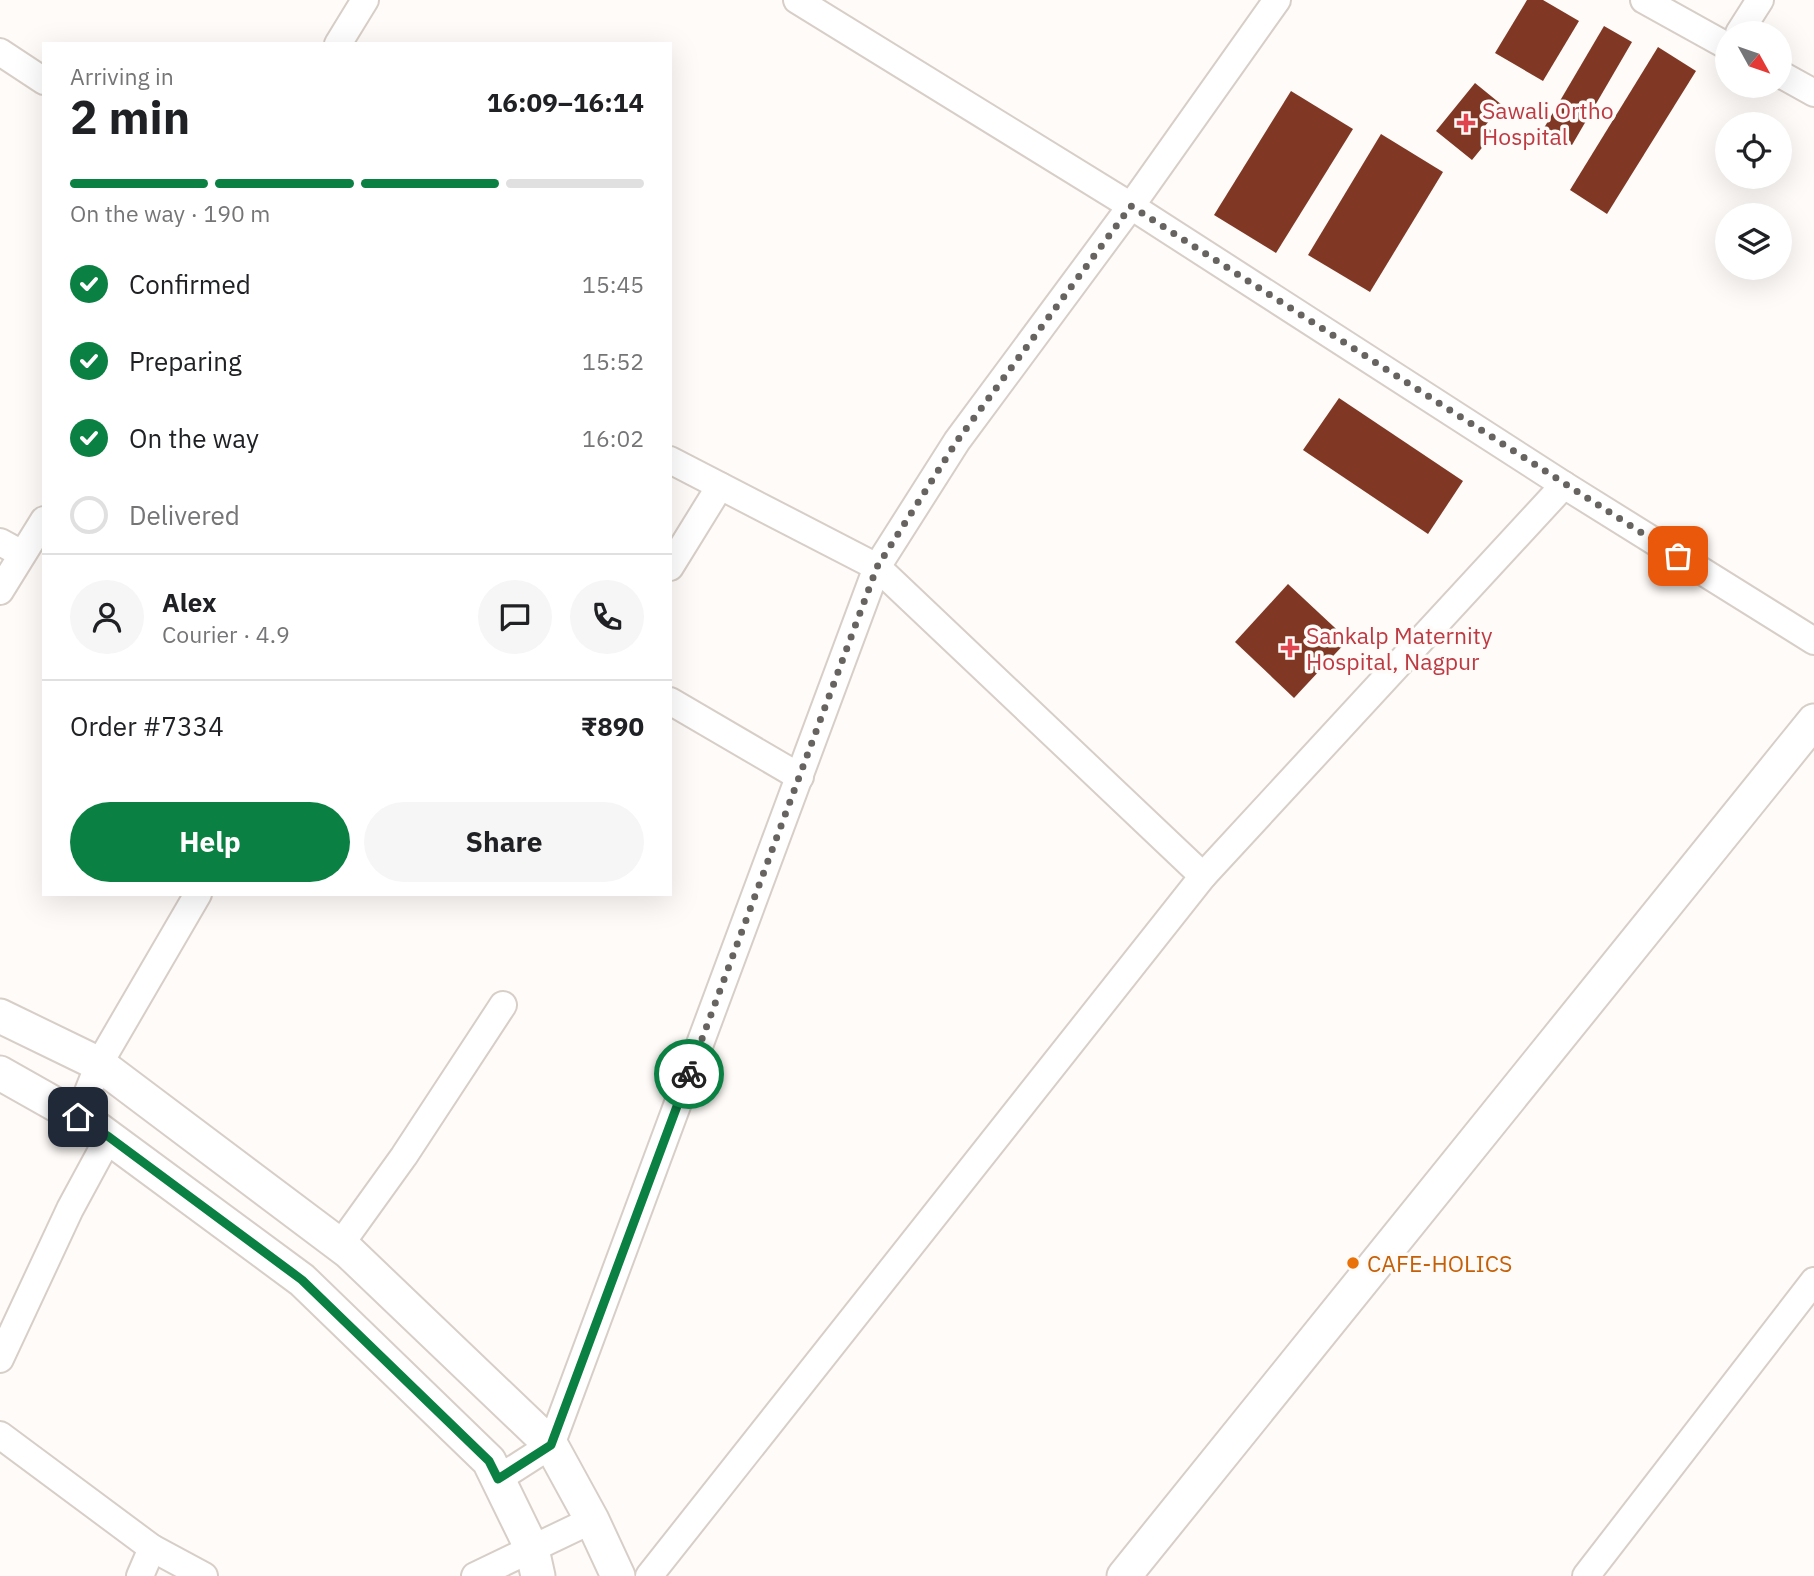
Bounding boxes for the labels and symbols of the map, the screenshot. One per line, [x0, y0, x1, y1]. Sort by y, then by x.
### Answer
north arrow [1715, 21, 1792, 98]
place label: Sawali Ortho Hospital [1482, 95, 1614, 151]
marker: Sawali Ortho Hospital [1456, 113, 1476, 133]
pin [1648, 526, 1708, 586]
place label: Sankalp Maternity Hospital, Nagpur [1306, 620, 1493, 676]
marker: Sankalp Maternity Hospital, Nagpur [1280, 638, 1300, 658]
courier [654, 1039, 724, 1109]
pin [48, 1087, 108, 1147]
place label: CAFE-HOLICS [1367, 1248, 1512, 1278]
marker: CAFE-HOLICS [1345, 1255, 1361, 1271]

